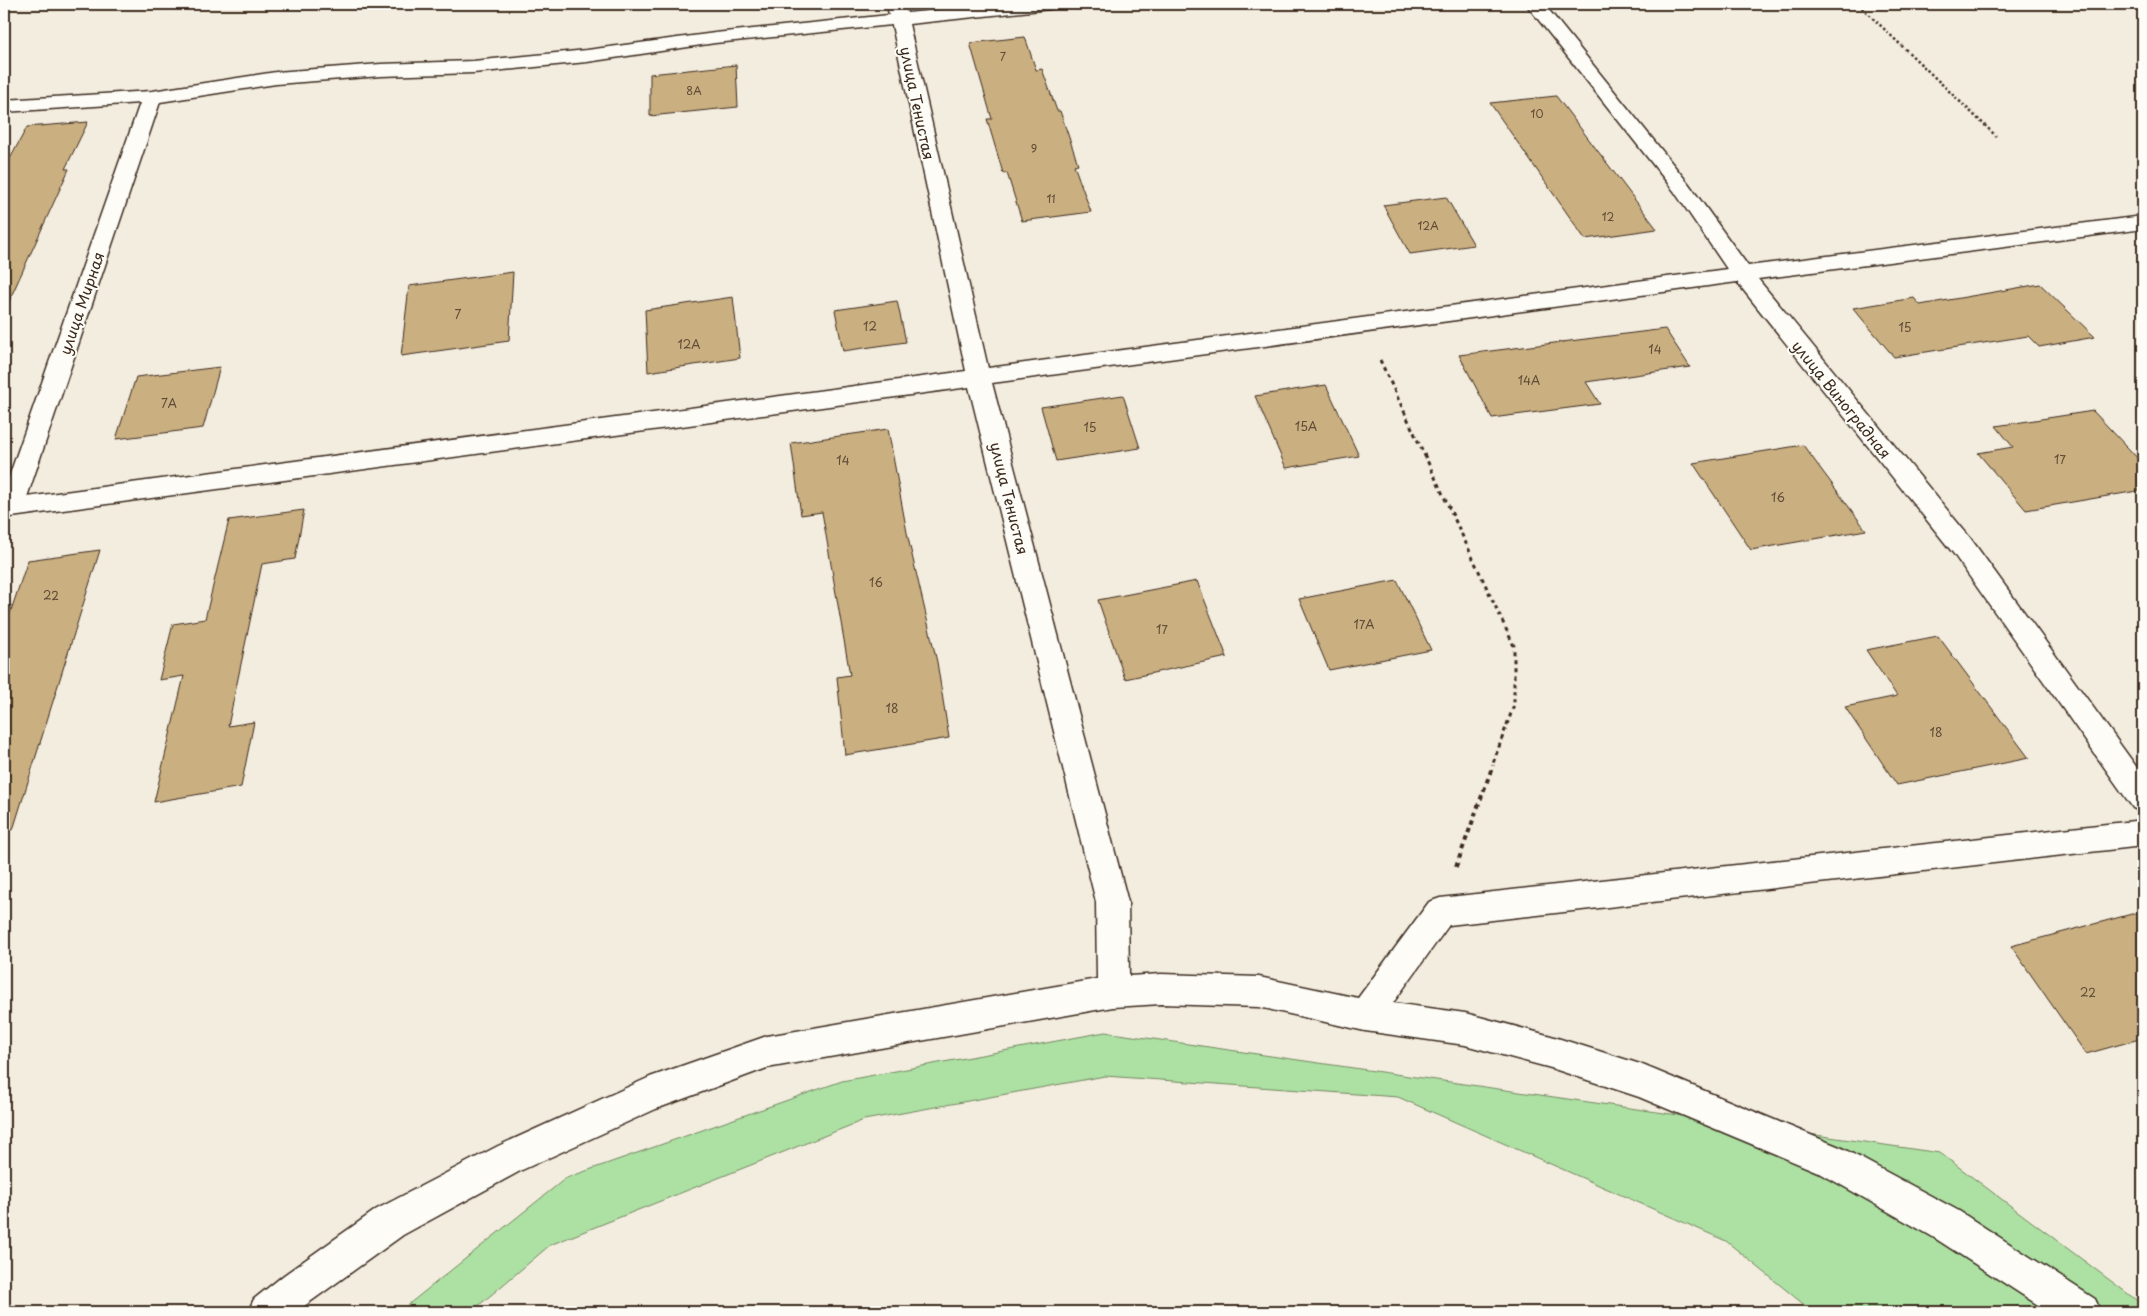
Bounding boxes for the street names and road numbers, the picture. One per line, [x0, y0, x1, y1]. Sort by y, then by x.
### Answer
street label: улица Тенистая [895, 44, 941, 162]
street label: улица Мирная [53, 248, 109, 358]
street label: улица Виноградная [1787, 335, 1897, 463]
street label: улица Тенистая [985, 439, 1035, 557]

